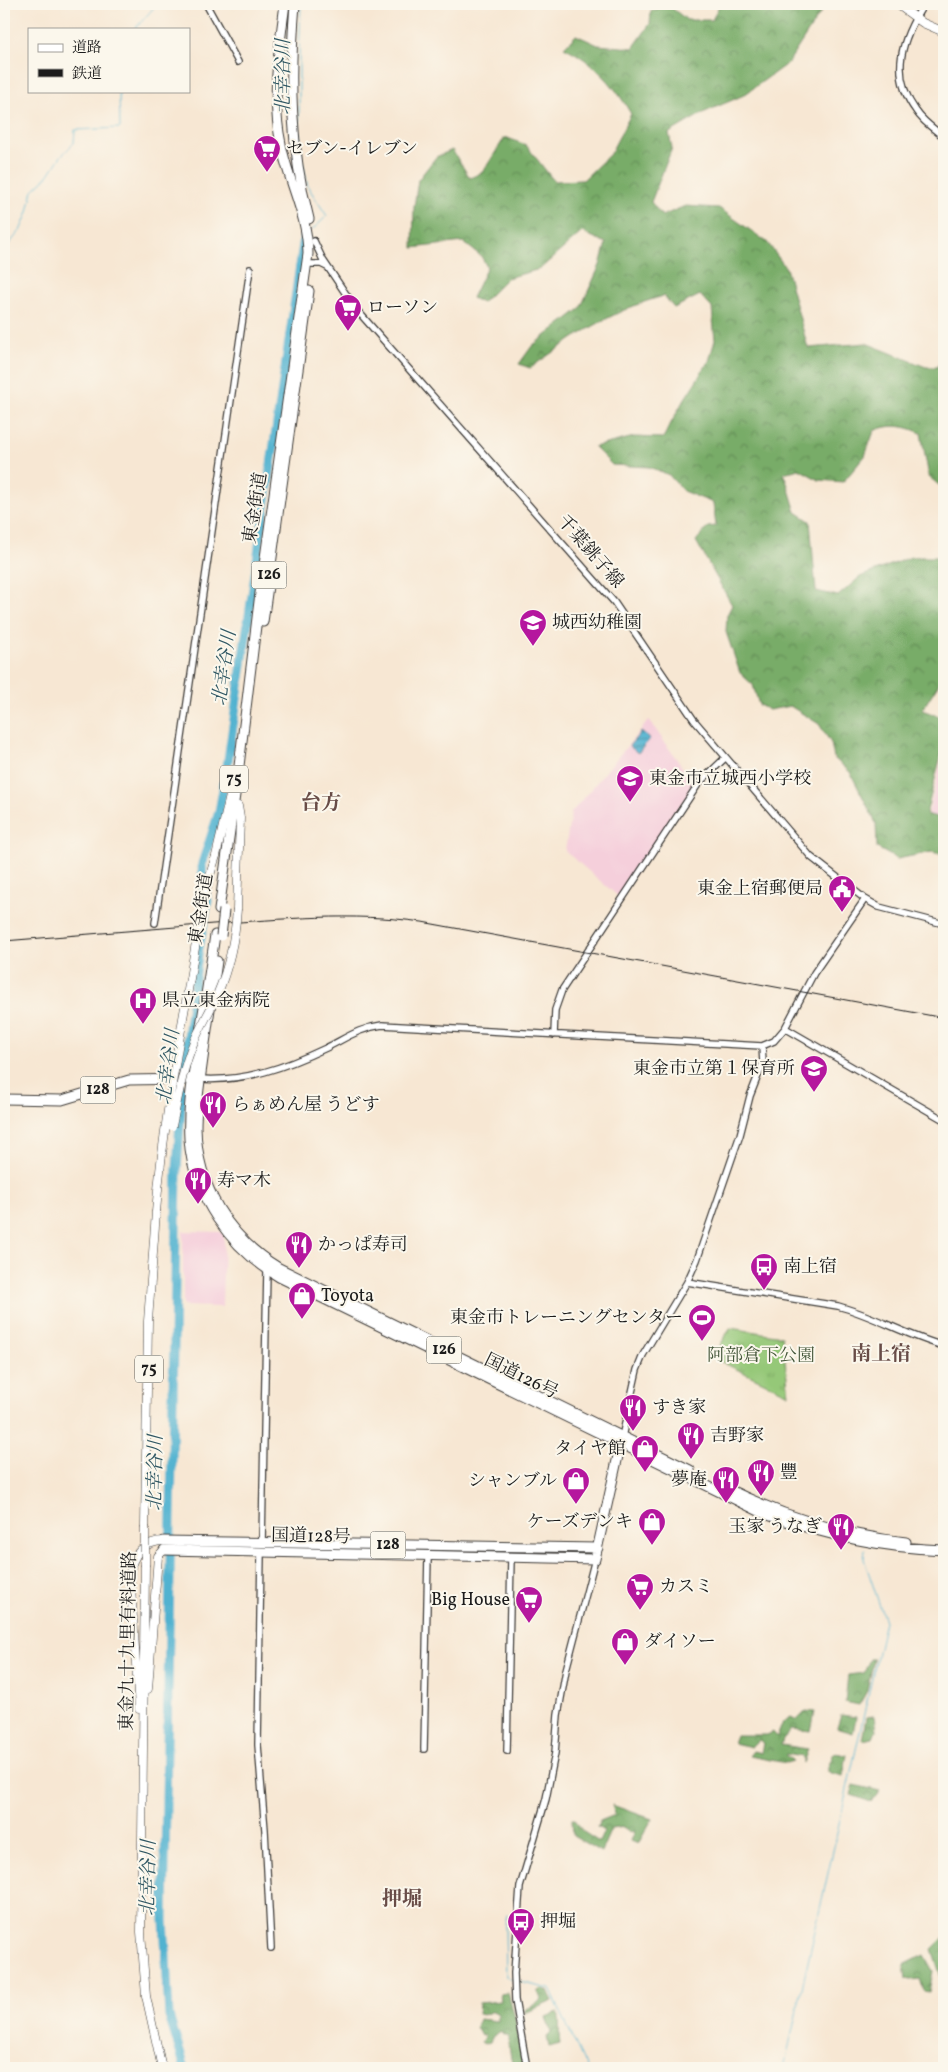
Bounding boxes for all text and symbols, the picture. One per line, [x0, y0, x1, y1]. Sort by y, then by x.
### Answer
legend [28, 28, 190, 92]
water label: 北幸谷川 [271, 37, 297, 115]
text: 道路 [72, 38, 102, 59]
text: 鉄道 [72, 64, 102, 85]
supermarket icon: セブン-イレブン [252, 134, 282, 173]
place label: セブン-イレブン [286, 137, 418, 162]
supermarket icon: ローソン [333, 293, 363, 332]
place label: ローソン [367, 296, 438, 321]
street label: 東金街道 [238, 470, 274, 546]
street label: 千葉銚子線 [551, 510, 629, 594]
road number: 126 [252, 562, 286, 588]
school or university icon: 城西幼稚園 [518, 608, 548, 647]
place label: 城西幼稚園 [552, 611, 642, 636]
water label: 北幸谷川 [207, 627, 243, 707]
school or university icon: 東金市立城西小学校 [615, 764, 645, 803]
road number: 75 [220, 766, 248, 792]
place label: 東金市立城西小学校 [649, 767, 811, 792]
district label: 台方 [301, 790, 341, 818]
street label: 東金街道 [184, 871, 220, 947]
public building icon: 東金上宿郵便局 [827, 874, 857, 913]
place label: 東金上宿郵便局 [697, 877, 823, 902]
hospital icon: 県立東金病院 [128, 986, 158, 1025]
place label: 県立東金病院 [162, 989, 270, 1014]
water label: 北幸谷川 [151, 1026, 187, 1106]
school or university icon: 東金市立第１保育所 [799, 1054, 829, 1093]
place label: 東金市立第１保育所 [633, 1057, 795, 1082]
road number: 128 [80, 1076, 116, 1104]
restaurant icon: らぁめん屋 うどす [198, 1090, 228, 1129]
place label: らぁめん屋 うどす [232, 1093, 380, 1118]
restaurant icon: 寿マ木 [183, 1166, 213, 1205]
place label: 寿マ木 [217, 1169, 271, 1194]
restaurant icon: かっぱ寿司 [284, 1230, 314, 1269]
place label: かっぱ寿司 [318, 1233, 408, 1258]
bus stop icon: 南上宿 [749, 1252, 779, 1291]
place label: 南上宿 [783, 1255, 837, 1280]
shop icon: Toyota [287, 1281, 317, 1320]
place label: Toyota [321, 1284, 374, 1309]
sports icon: 東金市トレーニングセンター [687, 1303, 717, 1342]
place label: 東金市トレーニングセンター [450, 1306, 683, 1331]
road number: 126 [426, 1336, 462, 1364]
district label: 南上宿 [851, 1341, 911, 1369]
park label: 阿部倉下公園 [707, 1344, 815, 1369]
street label: 国道126号 [480, 1348, 562, 1406]
road number: 75 [135, 1356, 163, 1382]
restaurant icon: すき家 [618, 1393, 648, 1432]
place label: すき家 [652, 1396, 706, 1421]
restaurant icon: 吉野家 [676, 1421, 706, 1460]
place label: 吉野家 [710, 1424, 764, 1449]
water label: 北幸谷川 [142, 1433, 170, 1511]
shop icon: タイヤ館 [630, 1434, 660, 1473]
place label: タイヤ館 [554, 1437, 626, 1462]
restaurant icon: 豐 [746, 1458, 776, 1497]
place label: 豐 [780, 1461, 798, 1486]
restaurant icon: 夢庵 [711, 1465, 741, 1504]
shop icon: シャンブル [561, 1466, 591, 1505]
place label: 夢庵 [671, 1468, 707, 1493]
place label: シャンブル [468, 1469, 557, 1494]
shop icon: ケーズデンキ [637, 1507, 667, 1546]
place label: ケーズデンキ [527, 1510, 633, 1535]
restaurant icon: 玉家 うなぎ [826, 1512, 856, 1551]
place label: 玉家 うなぎ [728, 1515, 822, 1540]
street label: 国道128号 [271, 1524, 351, 1550]
road number: 128 [370, 1532, 406, 1558]
street label: 東金九十九里有料道路 [115, 1551, 143, 1731]
supermarket icon: カスミ [625, 1572, 655, 1611]
place label: カスミ [659, 1575, 713, 1600]
supermarket icon: Big House [514, 1585, 544, 1624]
place label: Big House [431, 1588, 510, 1613]
shop icon: ダイソー [610, 1627, 640, 1666]
place label: ダイソー [644, 1630, 716, 1655]
water label: 北幸谷川 [135, 1838, 163, 1916]
district label: 押堀 [382, 1886, 422, 1914]
bus stop icon: 押堀 [506, 1907, 536, 1946]
place label: 押堀 [540, 1910, 576, 1935]

